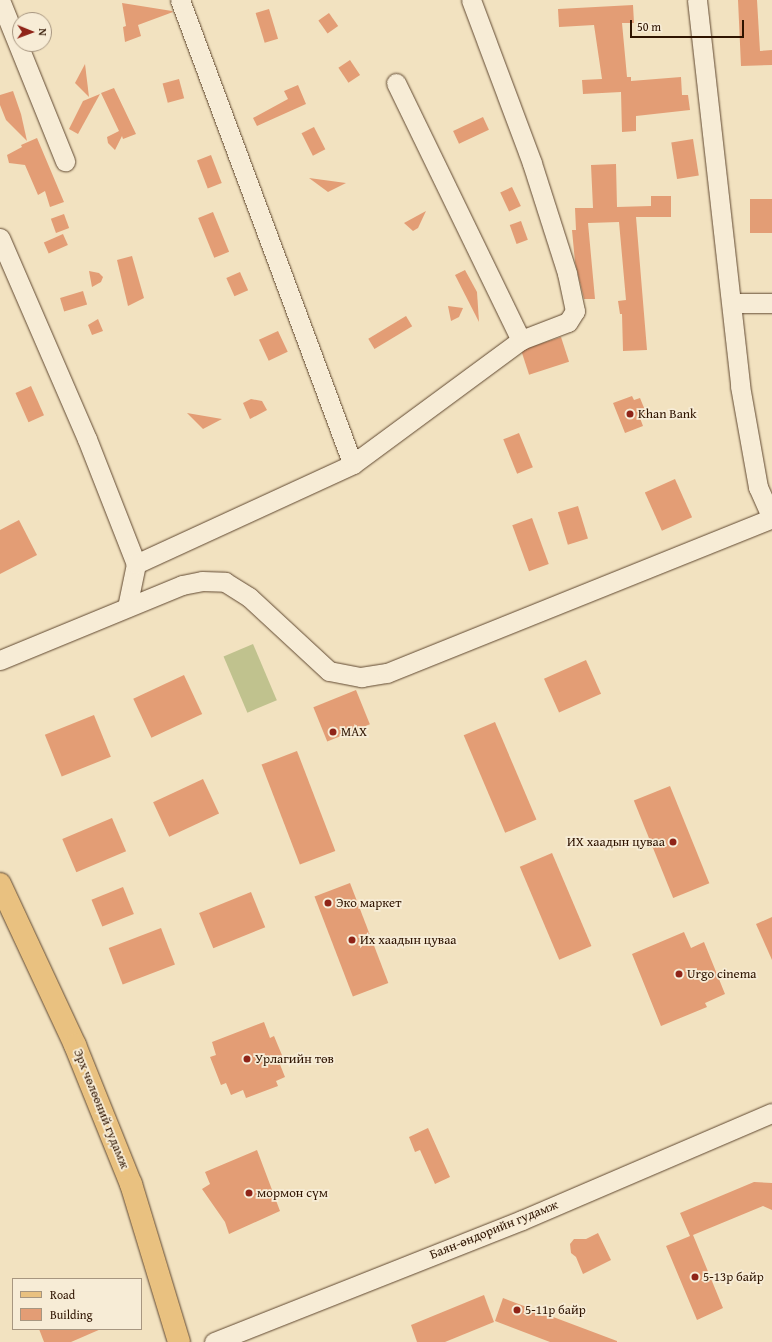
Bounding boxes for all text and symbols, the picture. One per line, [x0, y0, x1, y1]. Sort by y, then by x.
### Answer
north arrow [12, 12, 52, 52]
scale bar [632, 12, 746, 38]
text: 50 m [637, 18, 661, 35]
text: N [35, 28, 51, 36]
place label: Khan Bank [638, 406, 697, 422]
marker: Khan Bank [625, 409, 635, 419]
place label: МАХ [341, 724, 367, 740]
marker: МАХ [328, 727, 338, 737]
place label: ИХ хаадын цуваа [567, 834, 665, 850]
marker: ИХ хаадын цуваа [668, 837, 678, 847]
place label: Эко маркет [336, 895, 401, 911]
marker: Эко маркет [323, 898, 333, 908]
place label: Их хаадын цуваа [360, 932, 457, 948]
marker: Их хаадын цуваа [347, 935, 357, 945]
place label: Urgo cinema [687, 966, 756, 982]
marker: Urgo cinema [674, 969, 684, 979]
street label: Эрх чөлөөний гудамж [70, 1047, 132, 1171]
place label: Урлагийн төв [255, 1051, 334, 1067]
marker: Урлагийн төв [242, 1054, 252, 1064]
place label: мормон сүм [257, 1185, 328, 1201]
marker: мормон сүм [244, 1188, 254, 1198]
street label: Баян-өндорийн гудамж [428, 1197, 560, 1263]
place label: 5-13р байр [703, 1269, 764, 1285]
marker: 5-13р байр [690, 1272, 700, 1282]
legend [12, 1278, 142, 1330]
text: Road [50, 1286, 75, 1303]
place label: 5-11р байр [525, 1302, 586, 1318]
marker: 5-11р байр [512, 1305, 522, 1315]
text: Building [50, 1306, 93, 1323]

